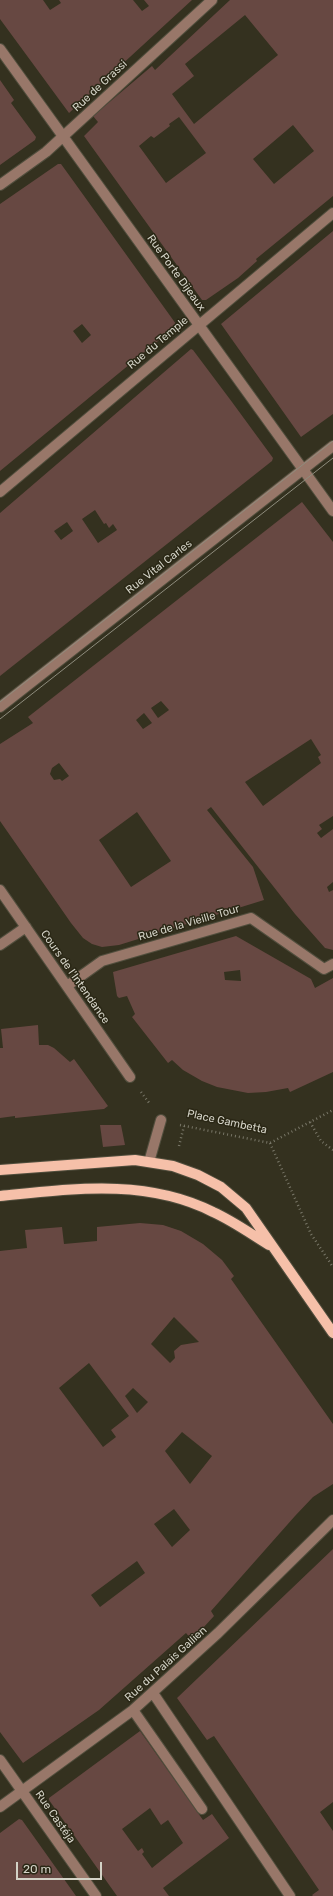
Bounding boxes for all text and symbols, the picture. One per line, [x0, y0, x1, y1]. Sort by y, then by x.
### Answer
street label: Rue de Grassi [70, 57, 130, 115]
street label: Rue Porte Dijeaux [144, 232, 208, 314]
street label: Rue du Temple [125, 314, 191, 372]
street label: Rue Vital Carles [123, 537, 195, 597]
street label: Rue de la Vieille Tour [137, 902, 241, 944]
street label: Cours de l'Intendance [38, 928, 112, 1026]
street label: Place Gambetta [186, 1107, 268, 1137]
street label: Rue du Palais Gallien [122, 1624, 210, 1704]
street label: Rue Castéja [32, 1788, 78, 1846]
scale bar [18, 1854, 104, 1880]
text: 20 m [23, 1862, 51, 1876]

